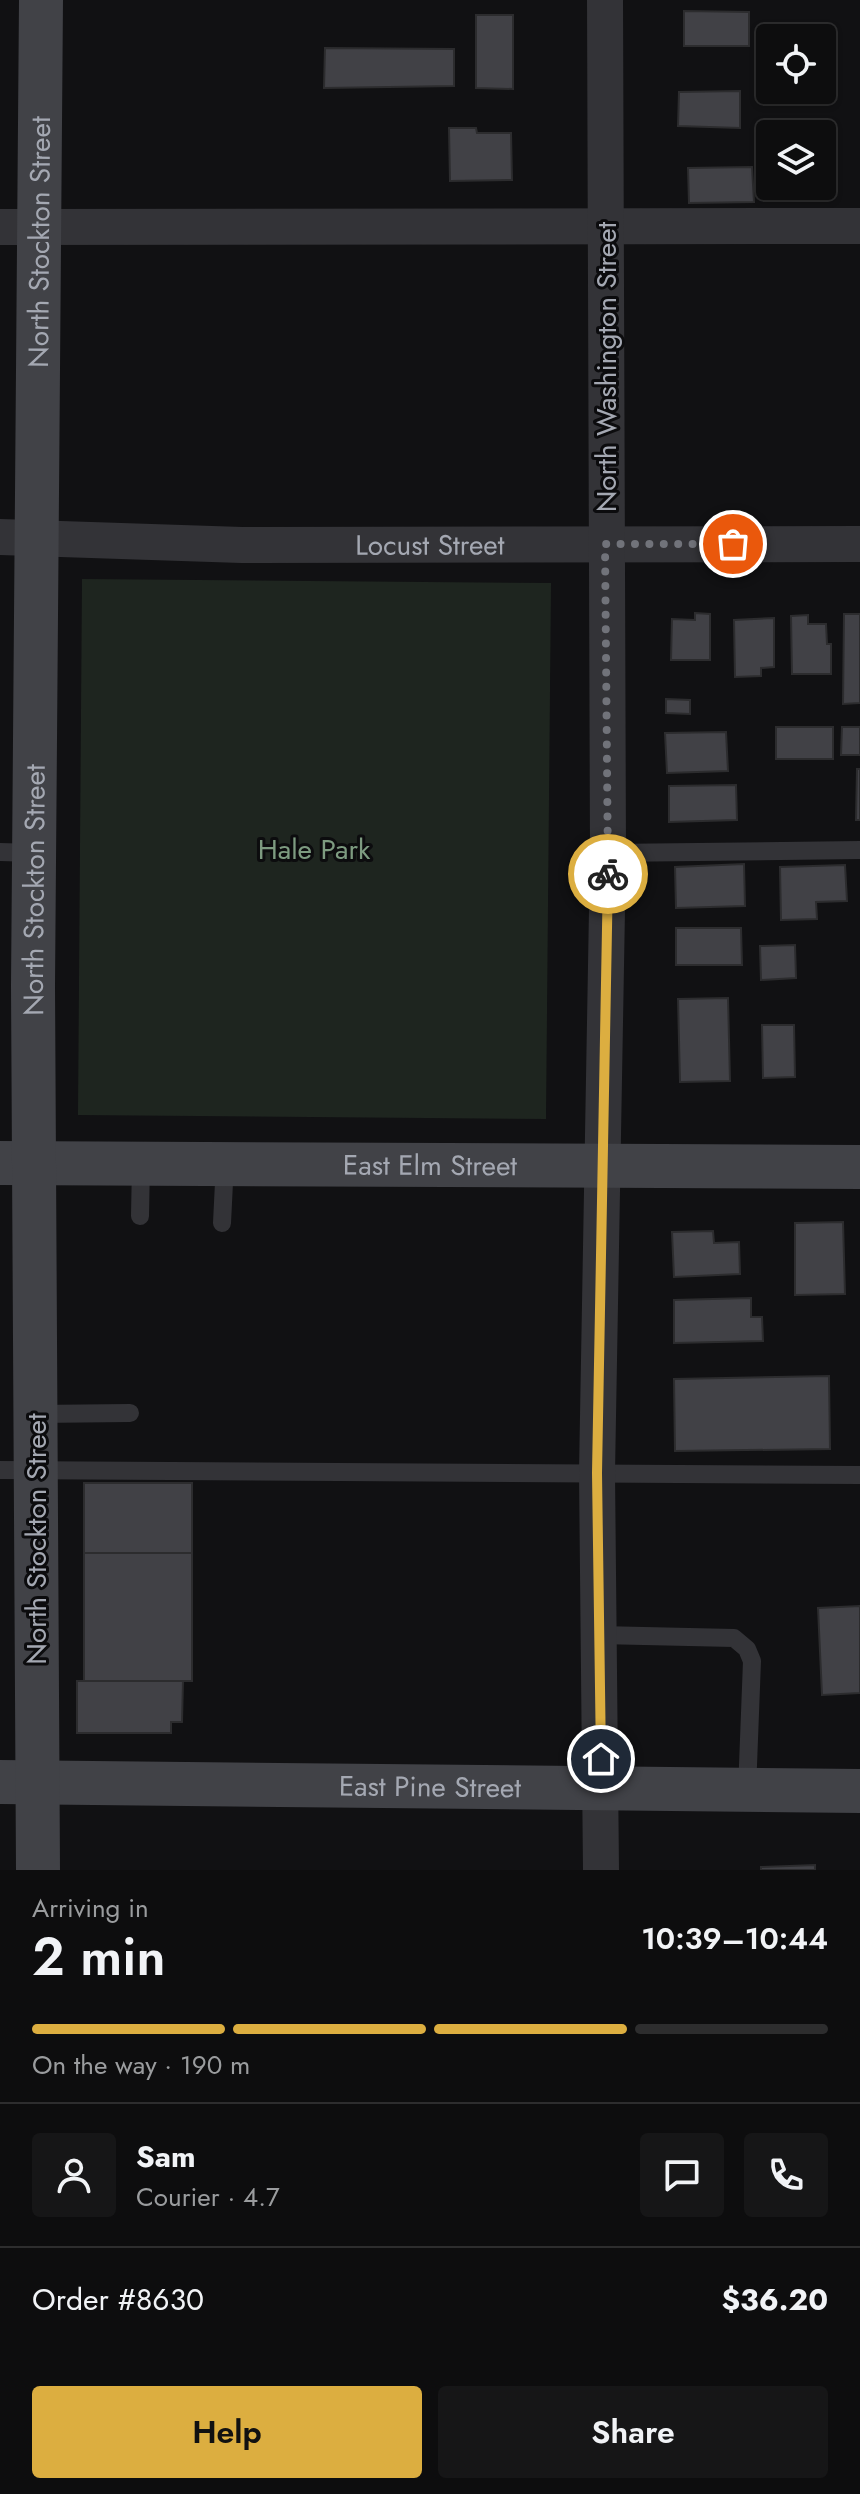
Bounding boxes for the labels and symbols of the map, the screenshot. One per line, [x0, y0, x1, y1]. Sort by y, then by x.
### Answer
street label: North Stockton Street [18, 116, 61, 368]
street label: North Washington Street [586, 221, 627, 512]
pin [699, 510, 767, 578]
street label: Locust Street [355, 524, 505, 565]
street label: North Stockton Street [12, 764, 55, 1016]
park label: Hale Park [258, 829, 371, 870]
courier [568, 834, 648, 914]
street label: East Elm Street [343, 1144, 517, 1186]
street label: North Stockton Street [16, 1413, 57, 1665]
pin [567, 1725, 635, 1793]
street label: East Pine Street [339, 1765, 522, 1808]

